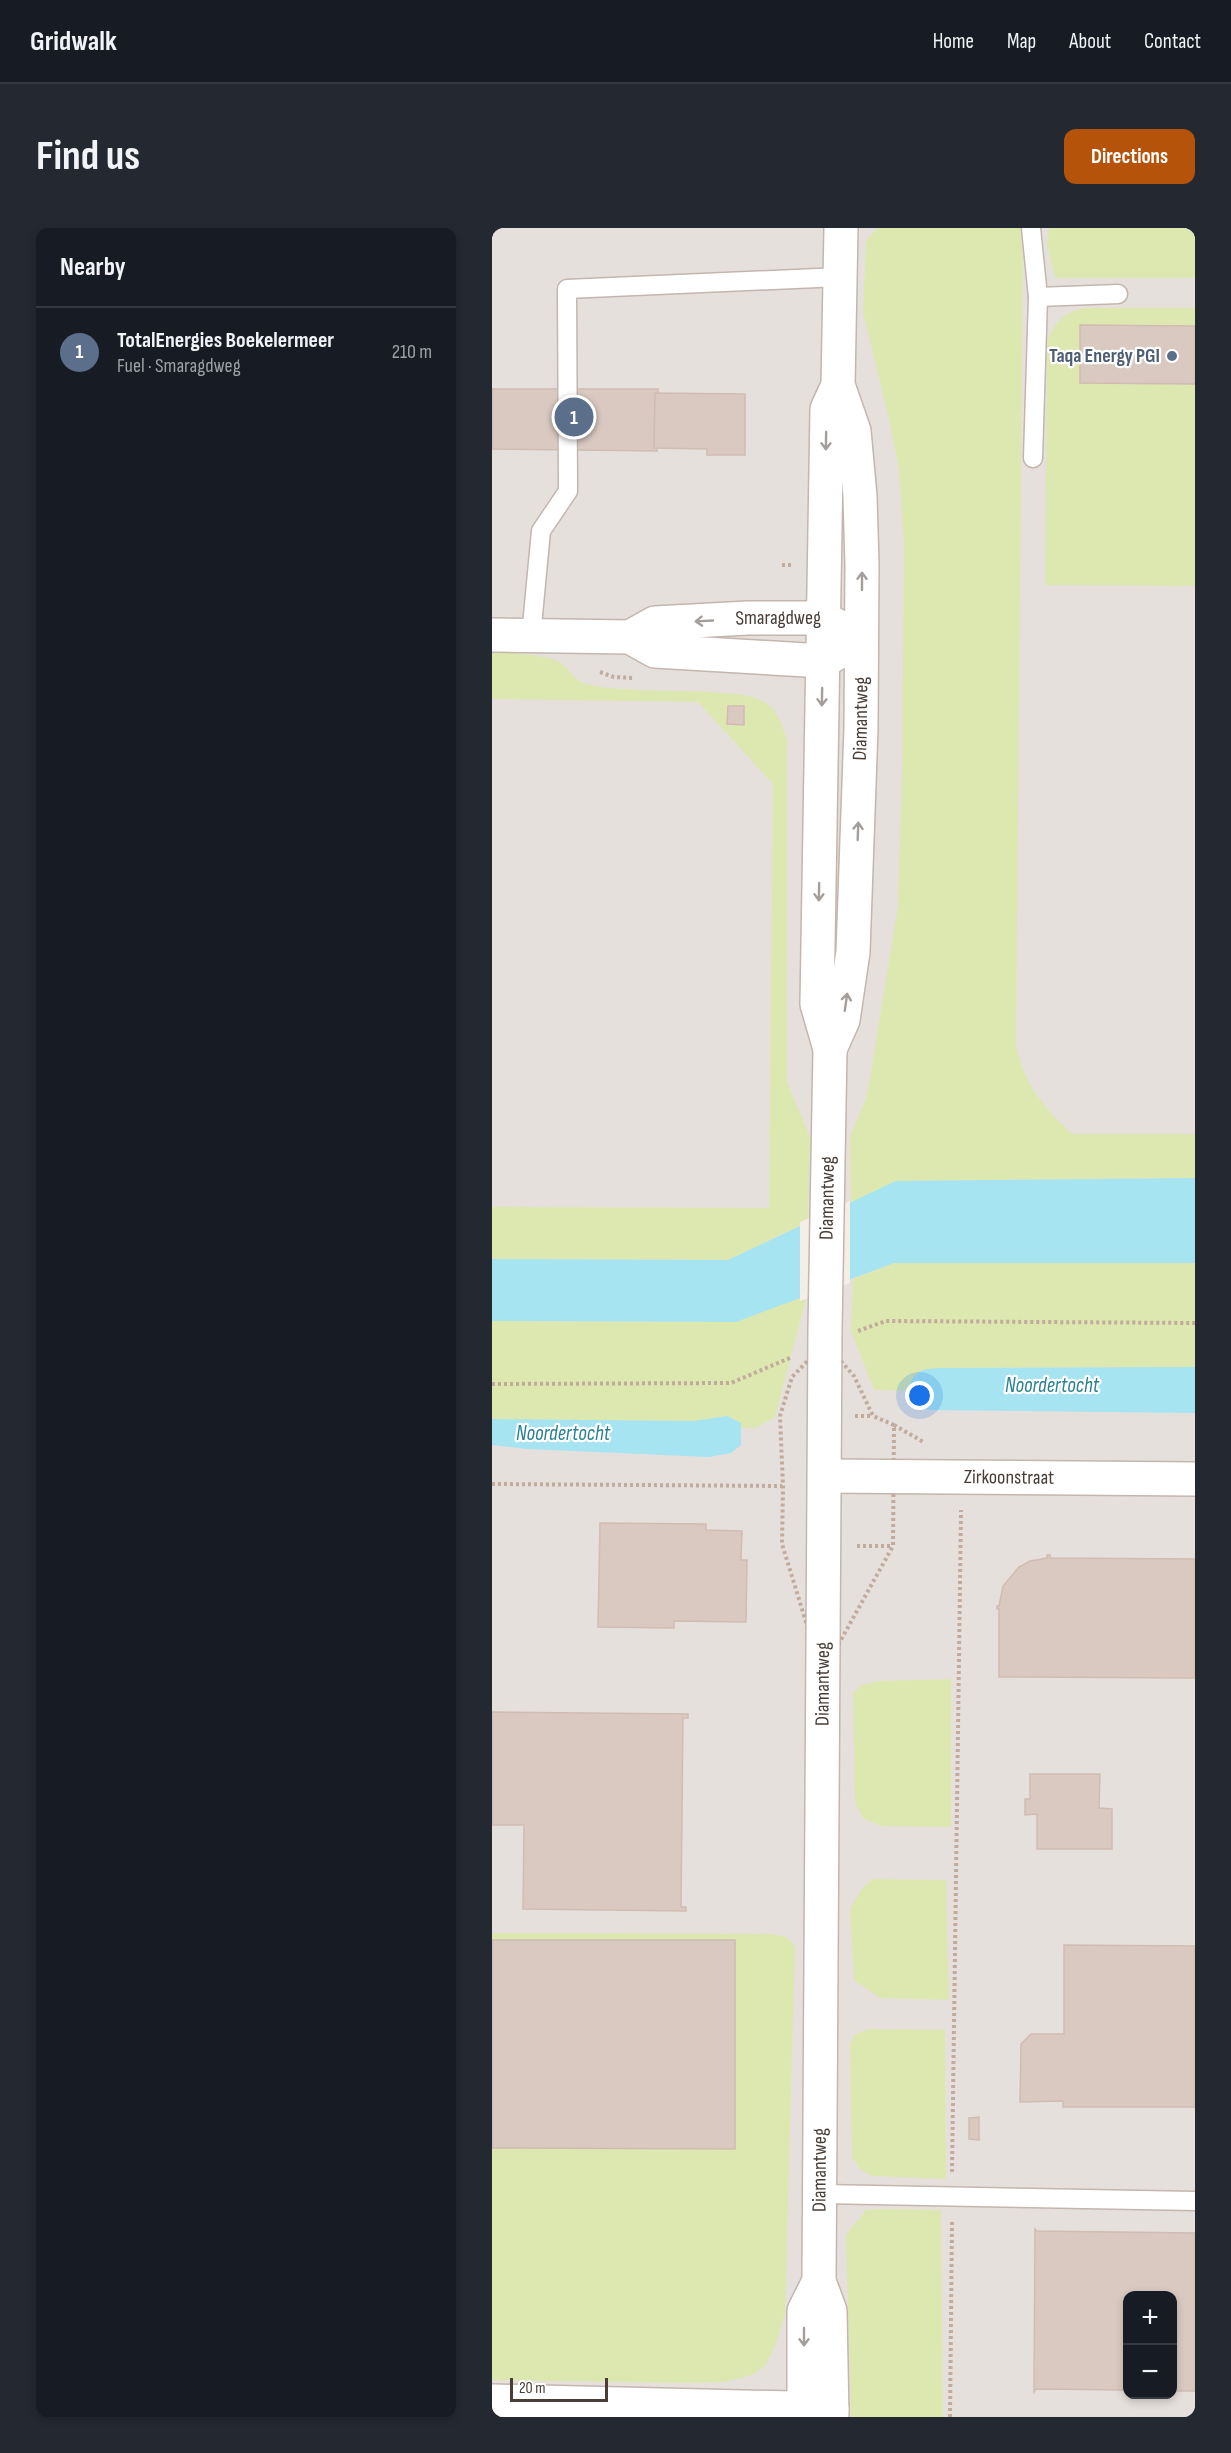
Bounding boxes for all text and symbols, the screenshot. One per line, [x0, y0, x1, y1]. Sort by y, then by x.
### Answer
text: Gridwalk [30, 25, 117, 58]
text: Home [933, 29, 974, 54]
text: Map [1007, 29, 1036, 54]
text: About [1069, 29, 1111, 54]
text: Contact [1144, 29, 1201, 54]
button: Directions [1064, 129, 1195, 184]
text: Find us [36, 131, 140, 182]
text: Nearby [60, 252, 126, 283]
text: TotalEnergies Boekelermeer [117, 327, 334, 354]
text: 1 [76, 340, 83, 364]
text: 210 m [392, 340, 432, 364]
place label: Taqa Energy PGI [1049, 344, 1160, 368]
marker: Taqa Energy PGI [1165, 349, 1179, 363]
text: Fuel · Smaragdweg [117, 354, 241, 378]
pin: 1 [554, 394, 593, 440]
one-way arrow [820, 431, 832, 451]
one-way arrow [856, 571, 868, 591]
street label: Smaragdweg [735, 606, 821, 631]
one-way arrow [695, 615, 715, 626]
street label: Diamantweg [848, 677, 873, 761]
one-way arrow [816, 687, 827, 707]
one-way arrow [852, 821, 863, 841]
one-way arrow [813, 882, 825, 902]
one-way arrow [840, 993, 851, 1012]
street label: Diamantweg [815, 1156, 840, 1240]
water label: Noordertocht [1005, 1373, 1100, 1398]
your location [905, 1381, 934, 1410]
water label: Noordertocht [516, 1421, 611, 1446]
street label: Zirkoonstraat [964, 1465, 1054, 1490]
street label: Diamantweg [810, 1642, 835, 1726]
street label: Diamantweg [807, 2128, 832, 2212]
map controls [1123, 2291, 1177, 2399]
button: + [1123, 2291, 1177, 2345]
one-way arrow [798, 2326, 810, 2346]
button: − [1123, 2345, 1177, 2399]
scale bar [510, 2375, 608, 2402]
text: 20 m [519, 2379, 546, 2398]

